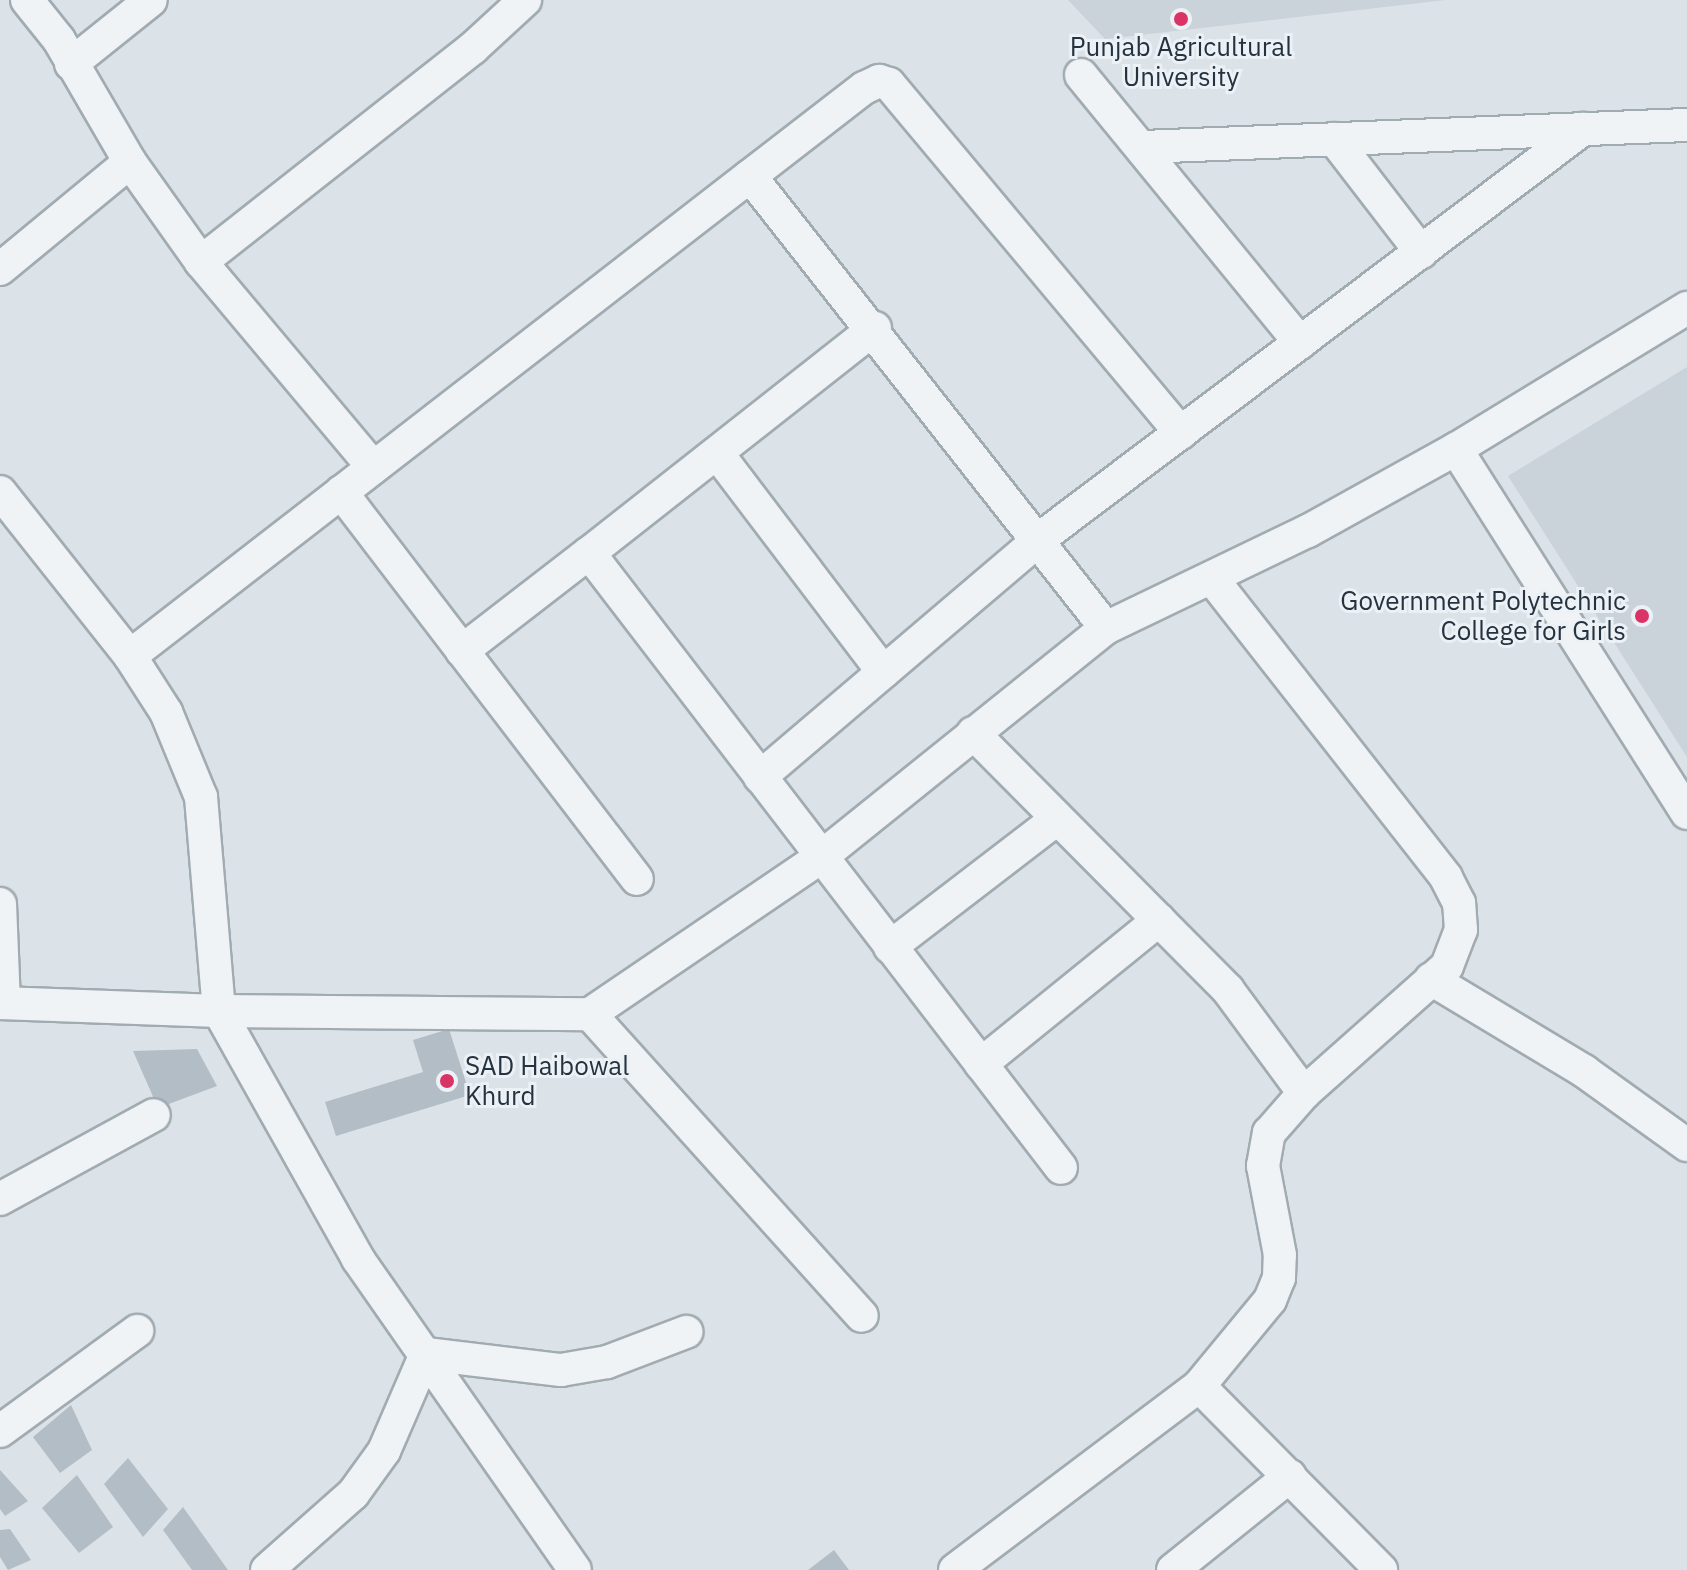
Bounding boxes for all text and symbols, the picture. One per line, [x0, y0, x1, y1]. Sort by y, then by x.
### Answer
marker: Punjab Agricultural University [1172, 10, 1190, 28]
place label: Punjab Agricultural University [1070, 31, 1292, 92]
place label: Government Polytechnic College for Girls [1340, 585, 1626, 646]
marker: Government Polytechnic College for Girls [1633, 607, 1651, 625]
place label: SAD Haibowal Khurd [465, 1050, 629, 1112]
marker: SAD Haibowal Khurd [436, 1070, 458, 1092]

